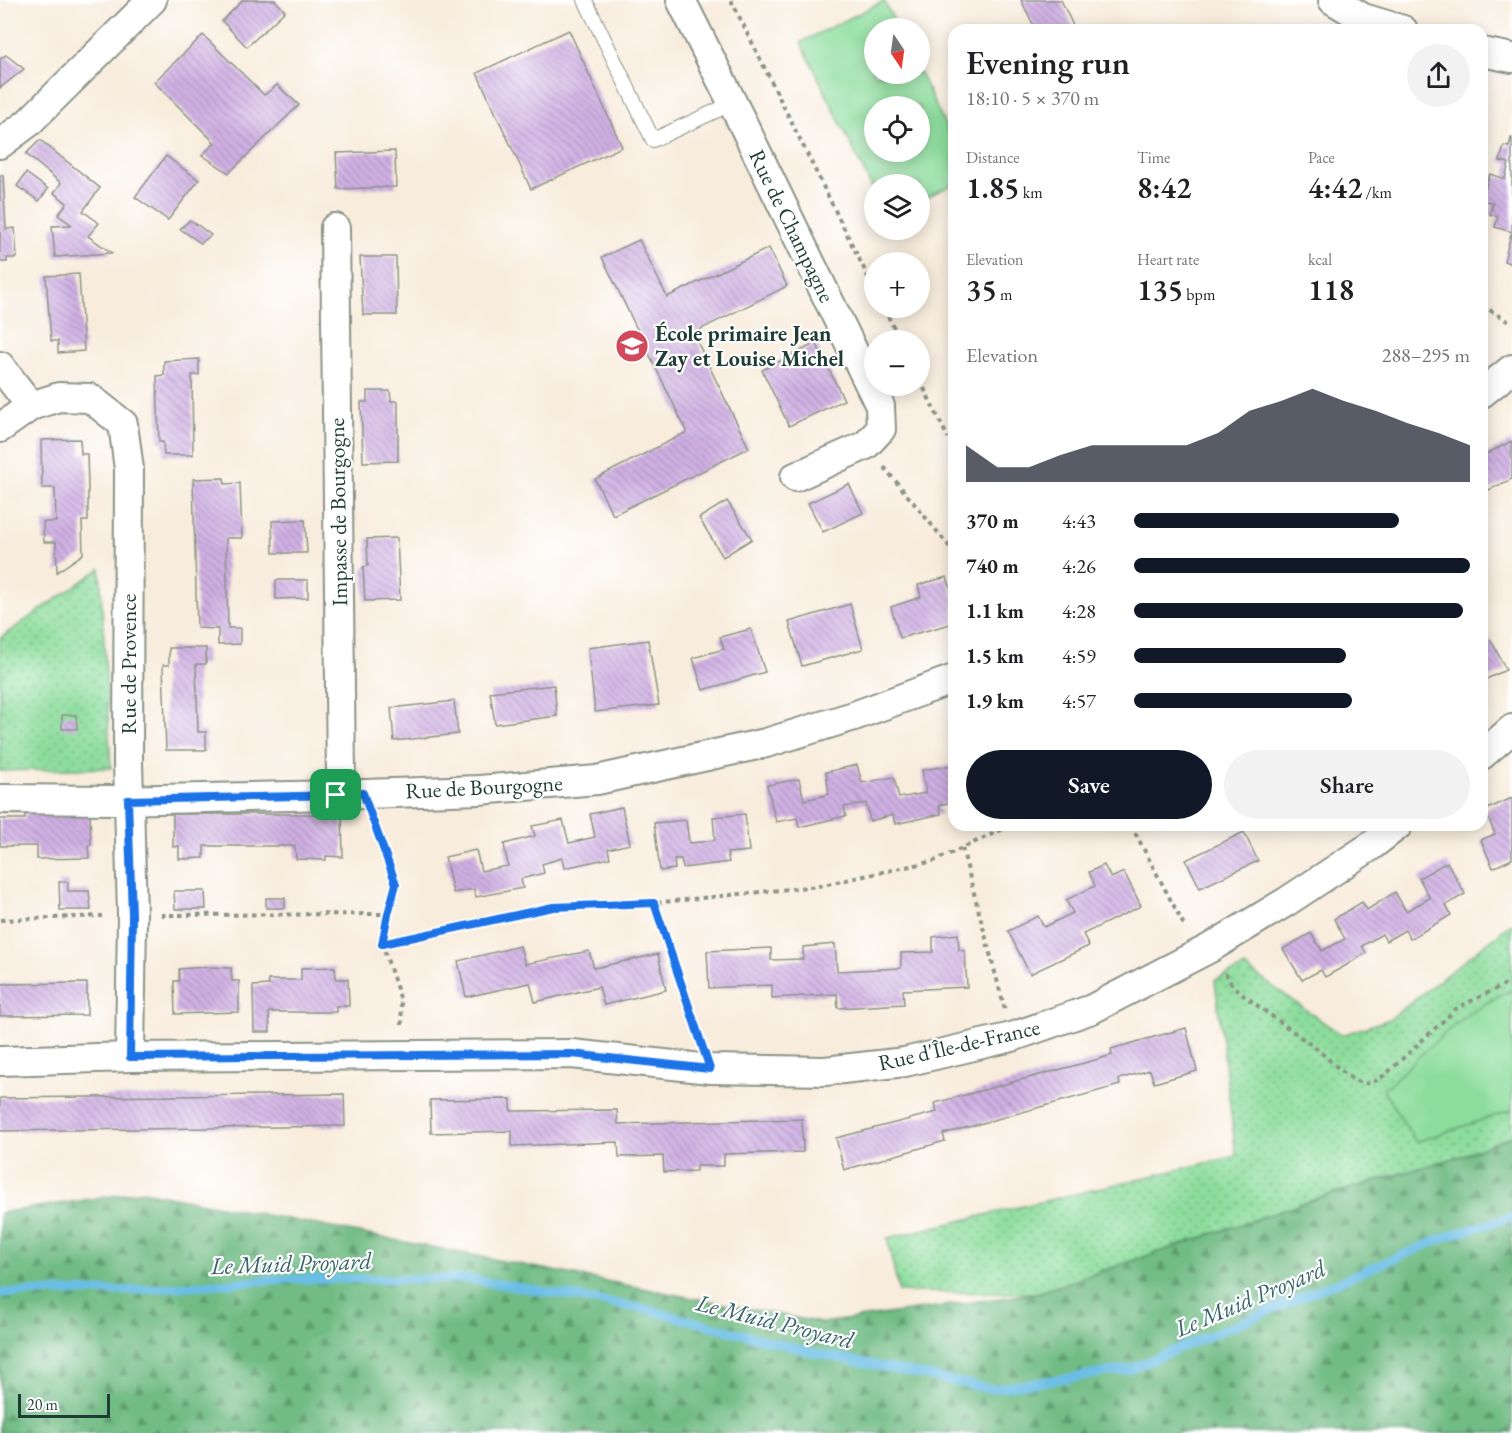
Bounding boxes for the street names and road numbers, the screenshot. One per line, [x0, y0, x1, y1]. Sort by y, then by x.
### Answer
street label: Rue de Champagne [742, 145, 842, 308]
street label: Impasse de Bourgogne [322, 417, 354, 607]
street label: Rue de Provence [114, 593, 143, 734]
street label: Rue de Bourgogne [405, 768, 564, 806]
street label: Rue d'Île-de-France [875, 1012, 1043, 1078]

